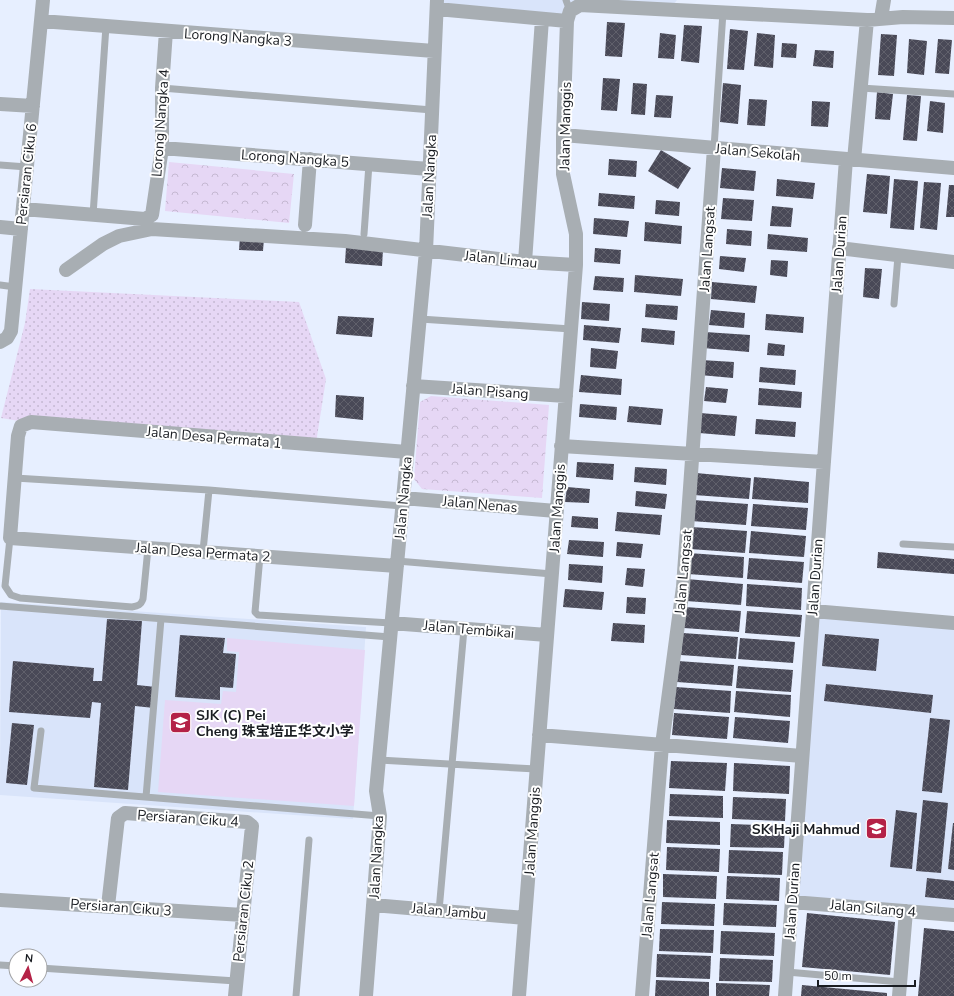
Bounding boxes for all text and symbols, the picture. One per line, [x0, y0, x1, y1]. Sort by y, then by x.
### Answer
street label: Lorong Nangka 3 [183, 24, 293, 51]
street label: Lorong Nangka 4 [147, 68, 174, 178]
street label: Jalan Manggis [555, 81, 576, 172]
street label: Persiaran Ciku 6 [12, 122, 41, 226]
street label: Jalan Nangka [418, 134, 441, 219]
street label: Jalan Sekolah [714, 139, 801, 166]
street label: Lorong Nangka 5 [240, 145, 350, 172]
street label: Jalan Langsat [695, 206, 720, 293]
street label: Jalan Durian [827, 215, 852, 294]
street label: Jalan Limau [463, 246, 538, 273]
street label: Jalan Pisang [450, 379, 529, 404]
street label: Jalan Desa Permata 1 [145, 422, 282, 453]
street label: Jalan Nangka [390, 456, 417, 541]
street label: Jalan Manggis [545, 463, 570, 554]
street label: Jalan Nenas [441, 492, 518, 517]
street label: Jalan Langsat [670, 529, 697, 616]
street label: Jalan Desa Permata 2 [134, 538, 271, 567]
street label: Jalan Durian [803, 538, 828, 617]
street label: Jalan Tembikai [422, 616, 515, 643]
place label: SJK (C) Pei Cheng 珠宝培正华文小学 [196, 706, 354, 741]
school or university icon: SJK (C) Pei Cheng 珠宝培正华文小学 [167, 710, 193, 736]
street label: Jalan Manggis [520, 786, 545, 877]
street label: Persiaran Ciku 4 [137, 805, 239, 832]
street label: Jalan Nangka [365, 815, 388, 900]
school or university icon: SK Haji Mahmud [863, 816, 889, 842]
place label: SK Haji Mahmud [752, 820, 860, 839]
street label: Jalan Langsat [637, 852, 664, 939]
street label: Persiaran Ciku 2 [229, 859, 258, 963]
street label: Jalan Durian [780, 862, 805, 941]
street label: Persiaran Ciku 3 [70, 894, 172, 921]
street label: Jalan Silang 4 [828, 895, 917, 922]
street label: Jalan Jambu [410, 899, 487, 924]
north arrow [8, 948, 48, 988]
text: N [24, 951, 34, 966]
scale bar [818, 962, 915, 988]
text: 50 m [824, 968, 852, 984]

